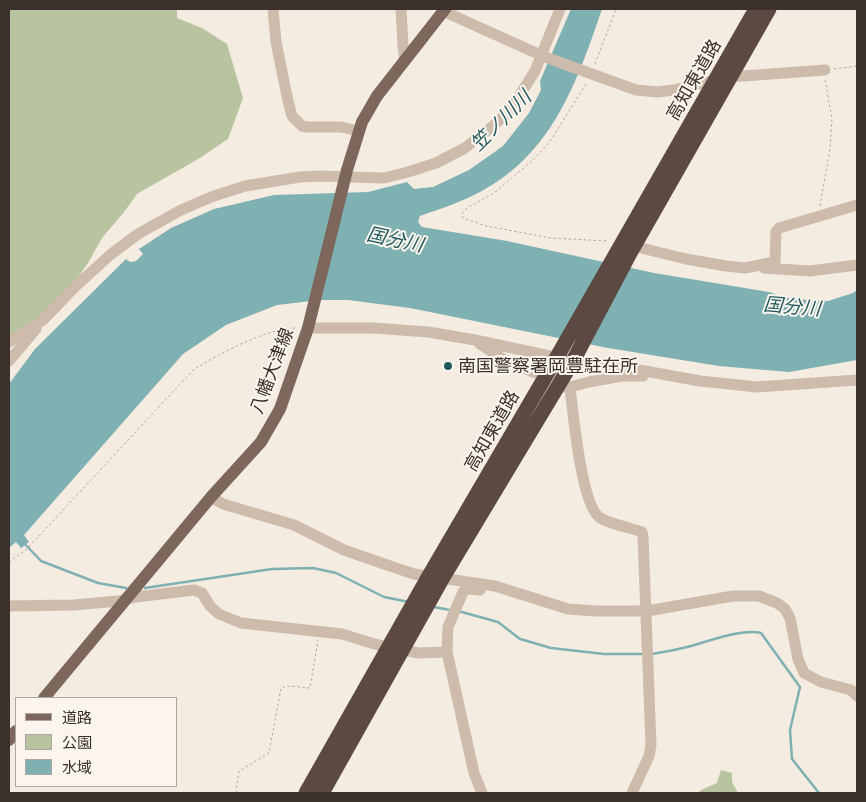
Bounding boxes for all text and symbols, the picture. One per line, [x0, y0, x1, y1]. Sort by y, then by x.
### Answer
street label: 高知東道路 [662, 36, 726, 124]
water label: 笠ノ川川 [466, 86, 536, 156]
water label: 国分川 [365, 223, 425, 257]
water label: 国分川 [763, 293, 821, 321]
street label: 八幡大津線 [246, 325, 298, 417]
place label: 南国警察署岡豊駐在所 [458, 355, 638, 377]
marker: 南国警察署岡豊駐在所 [442, 360, 454, 372]
street label: 高知東道路 [460, 387, 524, 475]
legend [15, 697, 178, 787]
text: 道路 [62, 708, 92, 726]
text: 公園 [62, 733, 92, 751]
text: 水域 [62, 758, 92, 776]

